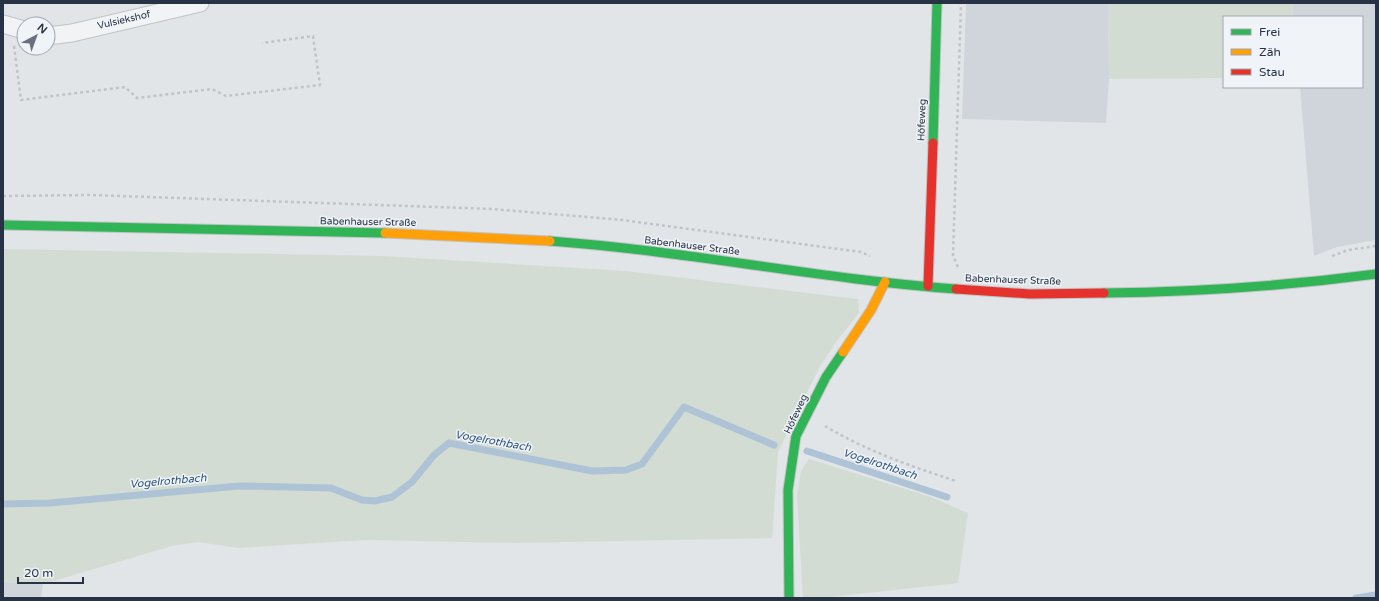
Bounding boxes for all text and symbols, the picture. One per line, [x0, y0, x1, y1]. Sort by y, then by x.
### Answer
street label: Vulsiekshof [96, 8, 152, 32]
north arrow [16, 16, 56, 56]
legend [1223, 16, 1363, 88]
text: N [35, 21, 50, 37]
text: Frei [1259, 25, 1280, 39]
text: Zäh [1259, 45, 1281, 59]
text: Stau [1259, 65, 1285, 79]
street label: Höfeweg [915, 99, 929, 141]
street label: Babenhauser Straße [320, 215, 417, 229]
street label: Babenhauser Straße [644, 234, 741, 258]
street label: Babenhauser Straße [965, 272, 1062, 288]
street label: Höfeweg [782, 392, 810, 436]
water label: Vogelrothbach [454, 428, 532, 454]
water label: Vogelrothbach [841, 446, 919, 482]
water label: Vogelrothbach [129, 471, 207, 491]
scale bar [18, 559, 83, 585]
text: 20 m [24, 566, 53, 580]

